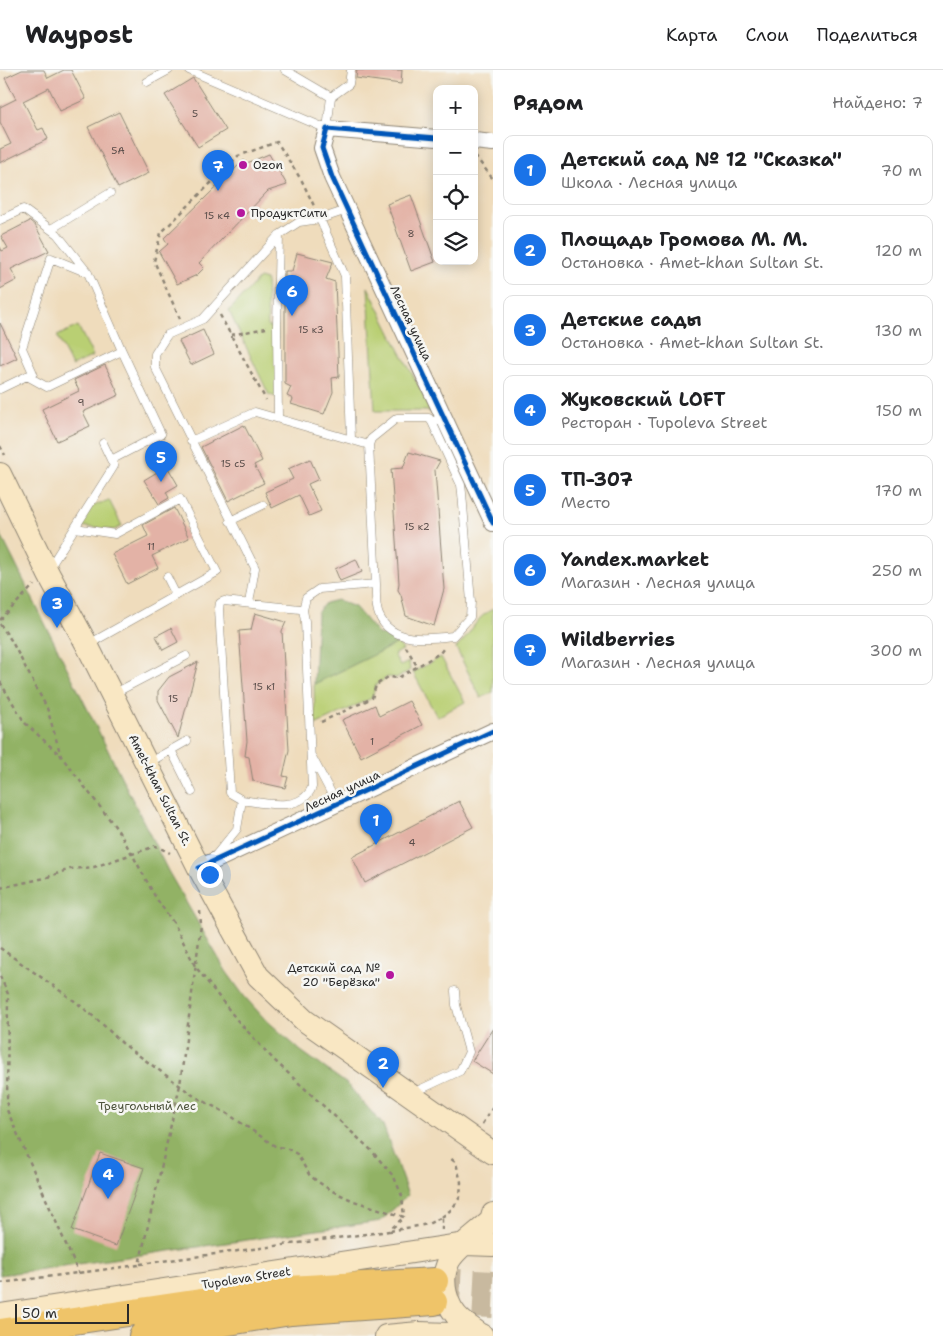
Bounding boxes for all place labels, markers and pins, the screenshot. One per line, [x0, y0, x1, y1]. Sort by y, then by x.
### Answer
pin: 7 [202, 150, 234, 191]
place label: Ozon [253, 157, 283, 173]
marker: Ozon [237, 159, 249, 171]
place label: ПродуктСити [251, 205, 328, 221]
marker: ПродуктСити [235, 207, 247, 219]
pin: 6 [276, 275, 308, 316]
pin: 5 [145, 441, 177, 482]
pin: 3 [41, 587, 73, 628]
pin: 1 [360, 804, 392, 845]
place label: Детский сад № 20 "Берёзка" [287, 960, 380, 990]
marker: Детский сад № 20 "Берёзка" [384, 969, 396, 981]
pin: 2 [367, 1047, 399, 1088]
pin: 4 [92, 1158, 124, 1199]

